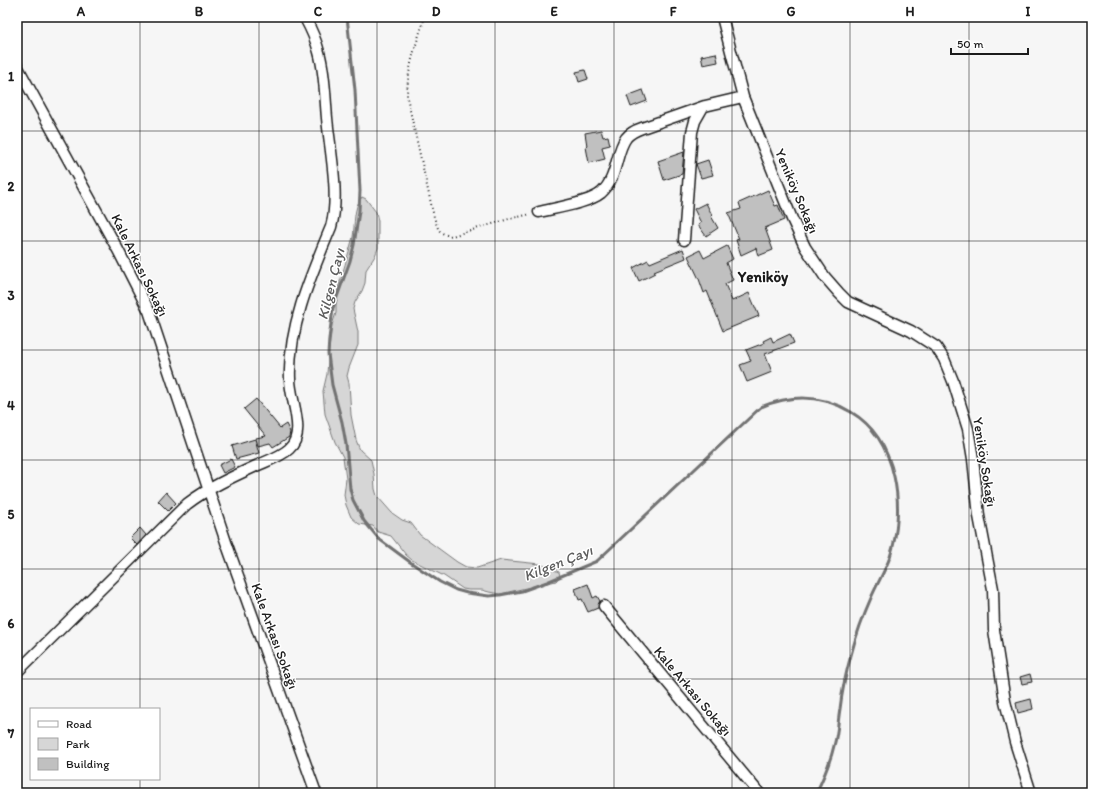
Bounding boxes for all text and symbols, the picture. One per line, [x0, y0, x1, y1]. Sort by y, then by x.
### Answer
text: A [76, 4, 86, 19]
text: B [195, 4, 204, 19]
text: C [314, 4, 323, 19]
text: D [432, 4, 441, 19]
text: E [550, 4, 558, 19]
text: F [670, 4, 677, 19]
text: G [787, 4, 796, 19]
text: H [906, 4, 915, 19]
text: I [1026, 4, 1031, 19]
scale bar [951, 30, 1028, 56]
text: 50 m [957, 37, 983, 51]
text: 1 [8, 69, 14, 84]
street label: Yeniköy Sokağı [771, 146, 822, 236]
text: 2 [8, 179, 15, 194]
street label: Kale Arkası Sokağı [107, 211, 172, 319]
water label: Kilgen Çayı [313, 245, 349, 321]
district label: Yeniköy [737, 268, 789, 287]
text: 3 [7, 288, 15, 303]
text: 4 [7, 398, 15, 413]
street label: Yeniköy Sokağı [969, 416, 1000, 508]
text: 5 [8, 507, 15, 522]
water label: Kilgen Çayı [521, 541, 596, 585]
street label: Kale Arkası Sokağı [247, 581, 302, 692]
text: 6 [8, 616, 15, 631]
street label: Kale Arkası Sokağı [650, 643, 735, 740]
legend [30, 708, 160, 780]
text: Road [66, 717, 92, 731]
text: 7 [7, 726, 15, 741]
text: Park [66, 737, 90, 751]
text: Building [66, 757, 110, 771]

